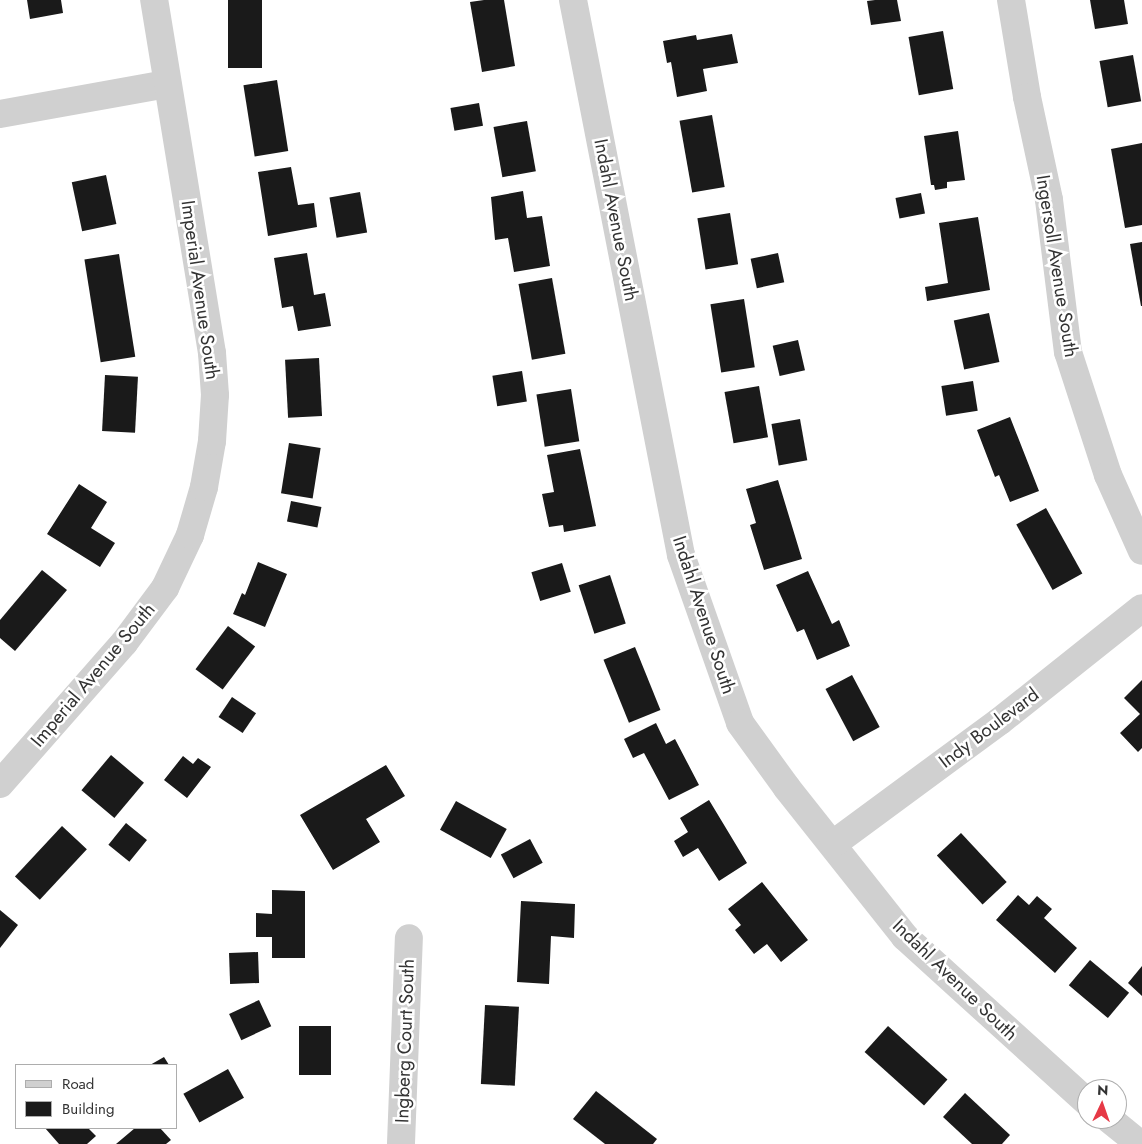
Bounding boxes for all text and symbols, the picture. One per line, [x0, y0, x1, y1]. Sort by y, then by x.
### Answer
street label: Indahl Avenue South [589, 137, 643, 303]
street label: Ingersoll Avenue South [1031, 173, 1083, 359]
street label: Imperial Avenue South [176, 199, 224, 381]
street label: Indahl Avenue South [668, 533, 740, 697]
street label: Imperial Avenue South [26, 598, 160, 752]
street label: Indy Boulevard [935, 683, 1043, 773]
street label: Indahl Avenue South [888, 915, 1022, 1045]
street label: Ingberg Court South [391, 959, 419, 1123]
legend [15, 1064, 178, 1129]
text: Road [62, 1073, 94, 1095]
north arrow [1077, 1079, 1127, 1129]
text: N [1097, 1080, 1109, 1100]
text: Building [62, 1098, 114, 1120]

